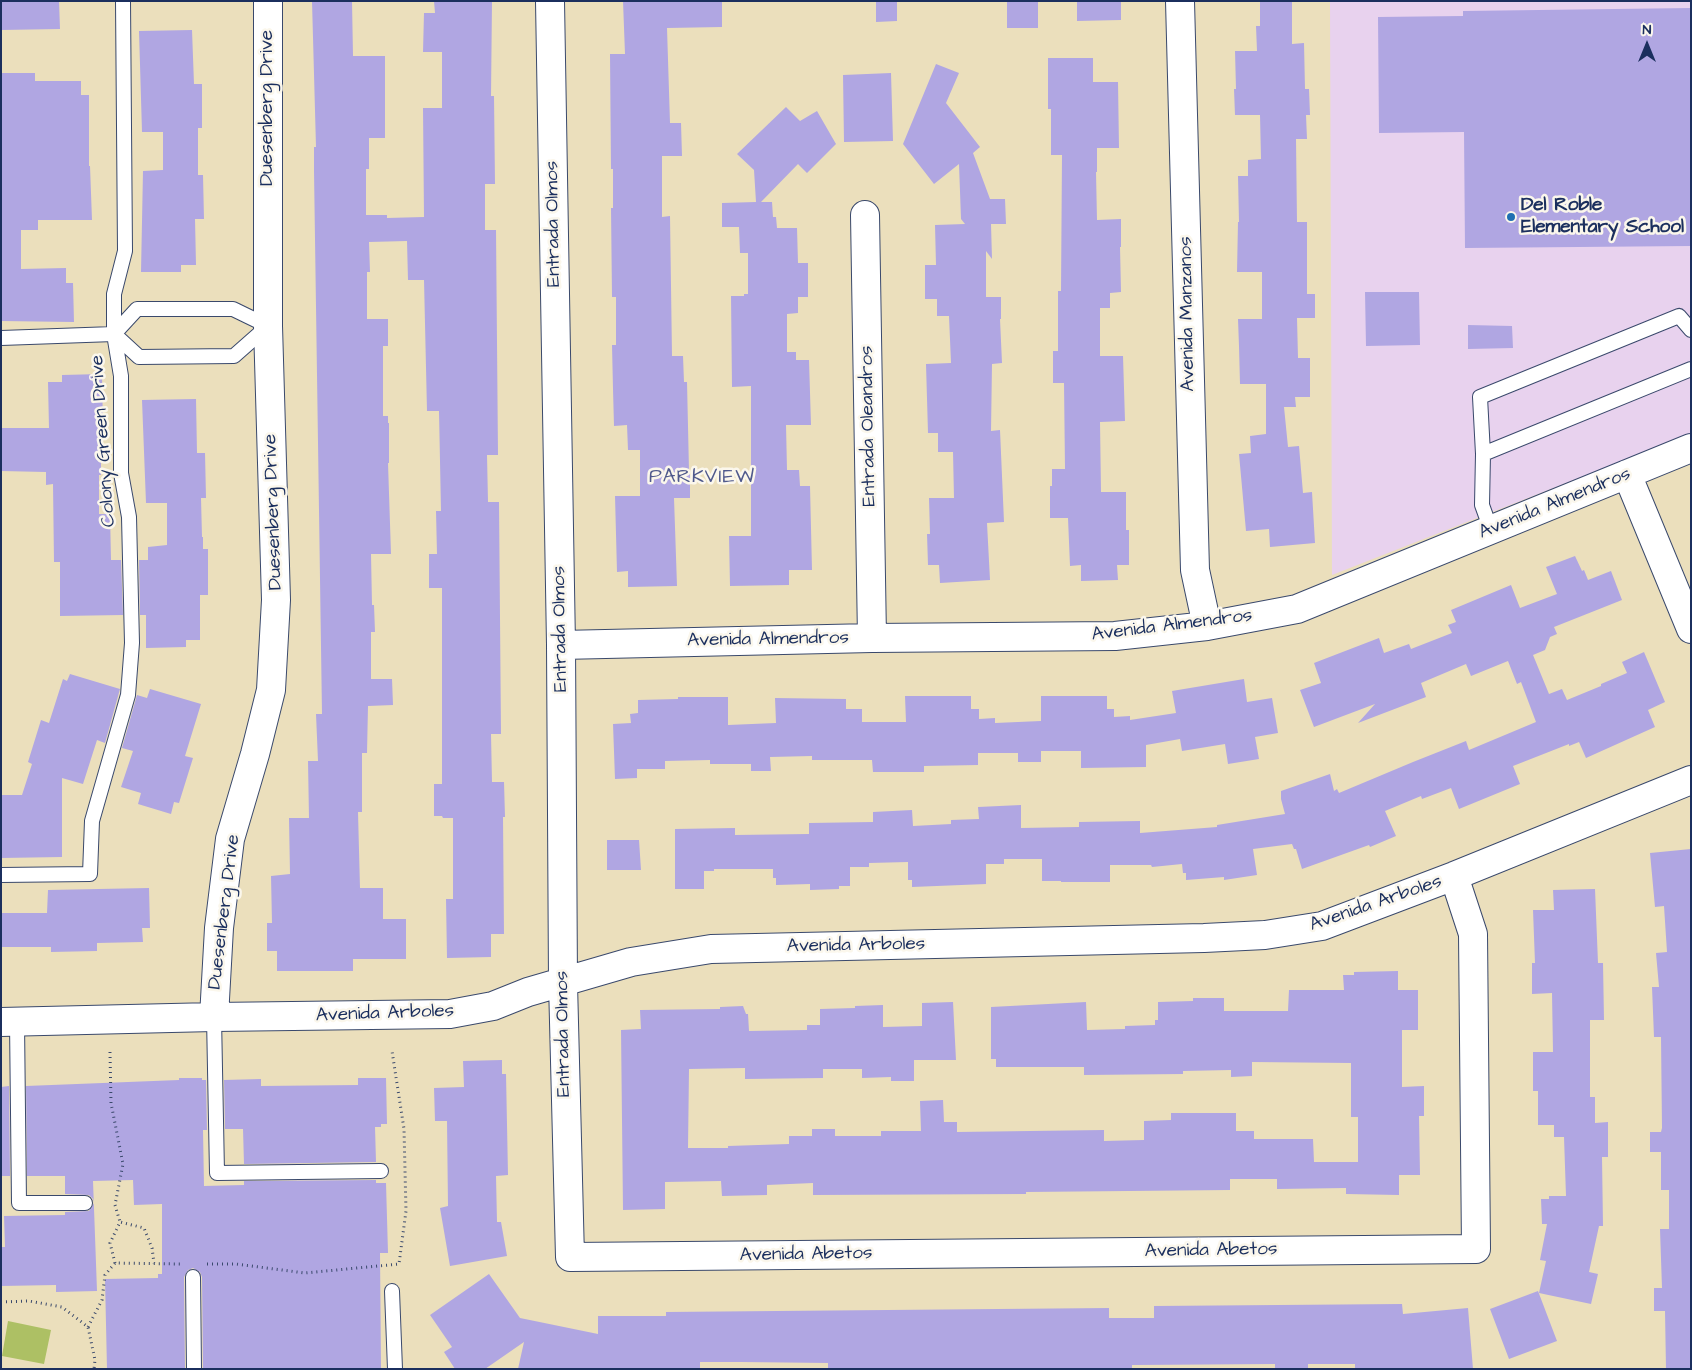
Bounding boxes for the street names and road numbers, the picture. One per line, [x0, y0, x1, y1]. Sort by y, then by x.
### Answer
street label: Duesenberg Drive [257, 30, 279, 186]
street label: Entrada Olmos [541, 161, 567, 287]
street label: Avenida Manzanos [1175, 236, 1201, 392]
street label: Entrada Oleandros [856, 345, 882, 507]
street label: Colony Green Drive [87, 354, 121, 528]
street label: Duesenberg Drive [260, 434, 288, 590]
street label: Avenida Almendros [1476, 463, 1634, 545]
street label: Entrada Olmos [548, 566, 574, 692]
street label: Avenida Almendros [1090, 605, 1254, 647]
street label: Avenida Almendros [687, 627, 849, 653]
street label: Duesenberg Drive [204, 833, 246, 991]
street label: Avenida Arboles [1307, 871, 1445, 937]
street label: Avenida Arboles [787, 933, 925, 959]
street label: Entrada Olmos [551, 971, 577, 1097]
street label: Avenida Arboles [315, 1000, 455, 1028]
street label: Avenida Abetos [1144, 1238, 1278, 1264]
street label: Avenida Abetos [739, 1242, 873, 1268]

